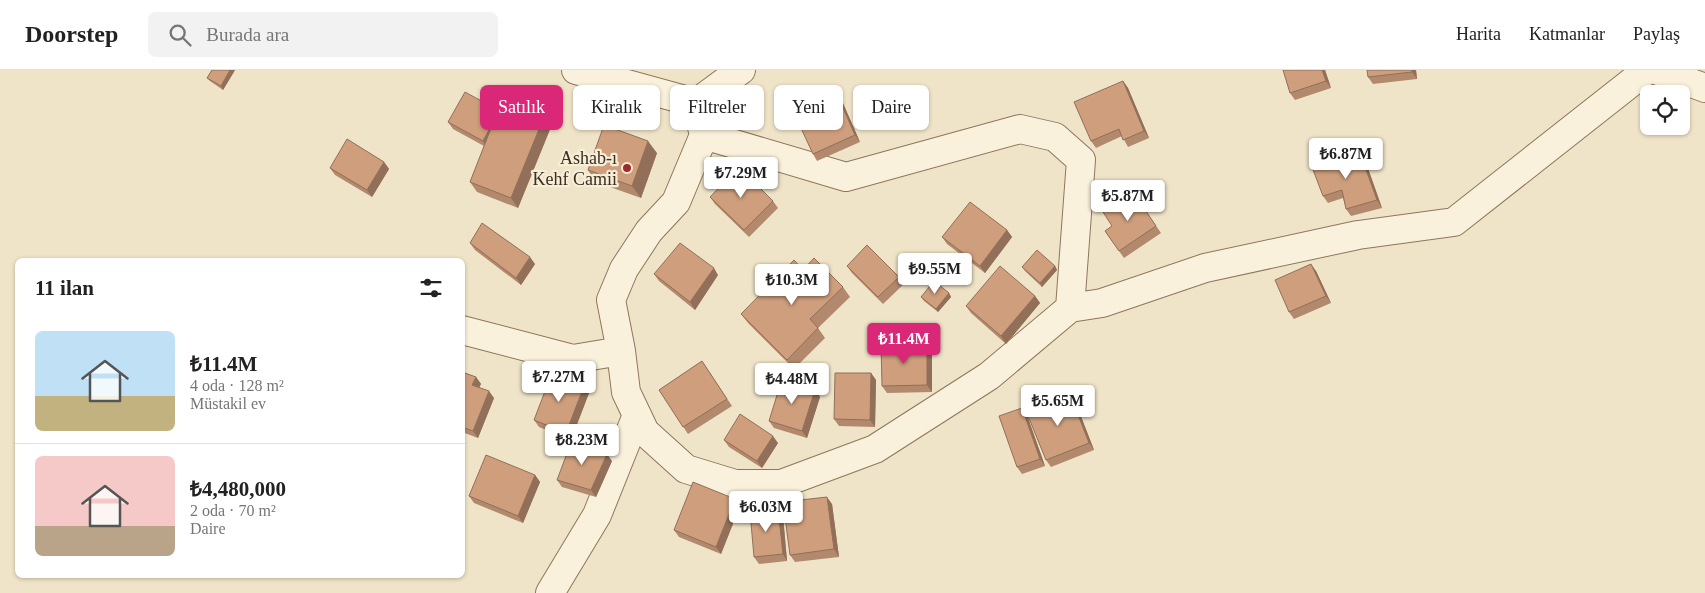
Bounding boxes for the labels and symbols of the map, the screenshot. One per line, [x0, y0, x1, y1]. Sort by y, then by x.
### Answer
pin: ₺6.87M [1305, 138, 1387, 180]
place label: Ashab-ı Kehf Camii [533, 148, 617, 189]
pin: ₺7.29M [700, 156, 782, 199]
marker: Ashab-ı Kehf Camii [621, 162, 633, 174]
pin: ₺5.87M [1087, 180, 1169, 222]
pin: ₺9.55M [894, 252, 976, 295]
pin: ₺10.3M [751, 264, 833, 306]
pin: ₺11.4M [863, 322, 945, 365]
pin: ₺7.27M [518, 360, 600, 403]
pin: ₺4.48M [751, 362, 833, 405]
pin: ₺5.65M [1017, 384, 1099, 427]
pin: ₺8.23M [541, 424, 623, 466]
pin: ₺6.03M [725, 490, 807, 533]

